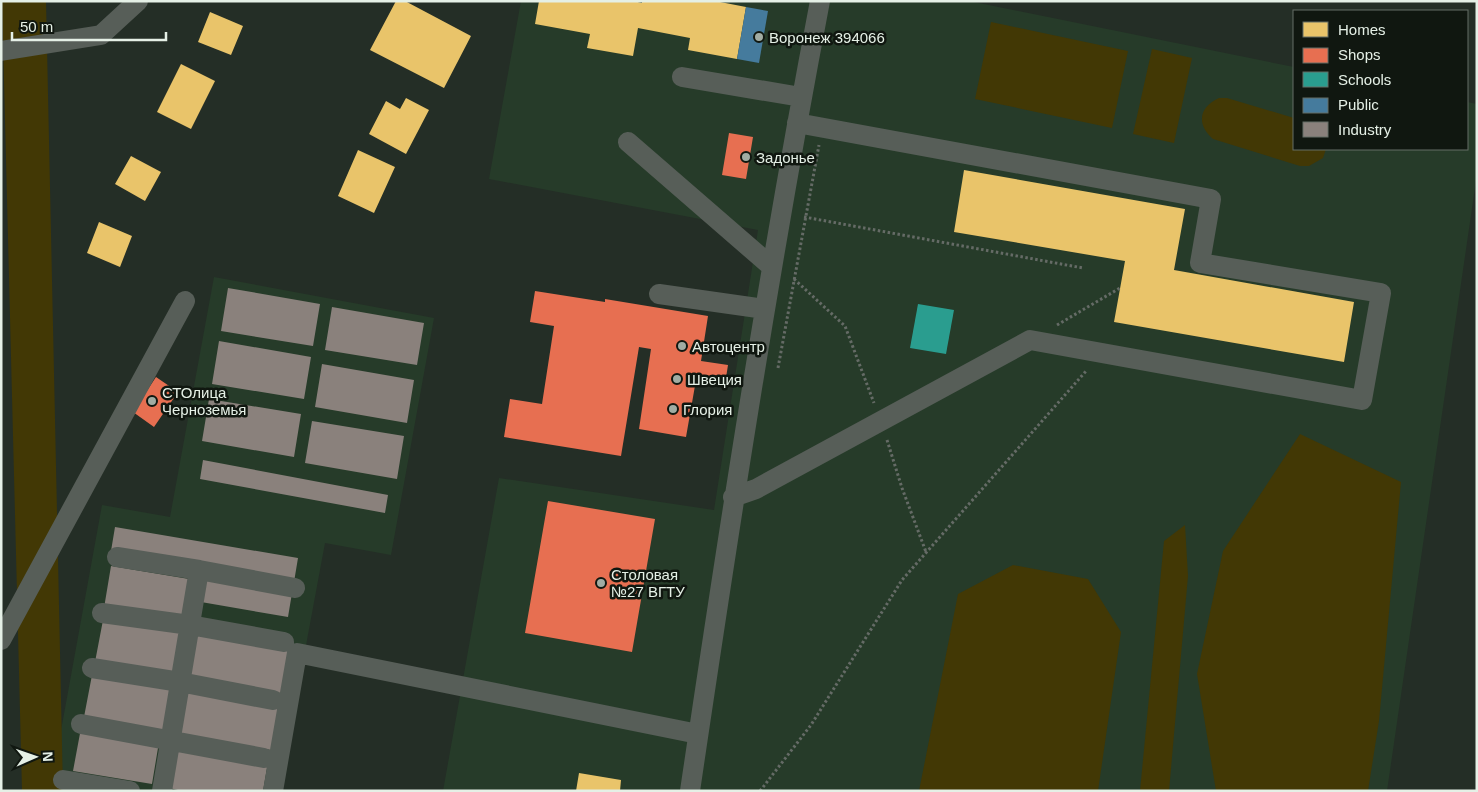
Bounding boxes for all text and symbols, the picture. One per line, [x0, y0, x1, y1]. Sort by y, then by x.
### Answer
scale bar [12, 10, 166, 42]
legend [1293, 10, 1468, 150]
text: 50 m [20, 18, 53, 35]
text: Homes [1338, 21, 1386, 38]
place label: Воронеж 394066 [769, 29, 885, 46]
marker: Воронеж 394066 [753, 31, 765, 43]
text: Shops [1338, 46, 1381, 63]
text: Schools [1338, 71, 1391, 88]
text: Public [1338, 96, 1379, 113]
text: Industry [1338, 121, 1392, 138]
place label: Задонье [756, 149, 815, 166]
marker: Задонье [740, 151, 752, 163]
place label: Автоцентр [692, 338, 765, 355]
marker: Автоцентр [676, 340, 688, 352]
place label: Швеция [687, 371, 742, 388]
marker: Швеция [671, 373, 683, 385]
place label: СТОлица Черноземья [162, 384, 246, 418]
marker: СТОлица Черноземья [146, 395, 158, 407]
place label: Глория [683, 401, 732, 418]
marker: Глория [667, 403, 679, 415]
place label: Столовая №27 ВГТУ [611, 566, 685, 600]
marker: Столовая №27 ВГТУ [595, 577, 607, 589]
north arrow [10, 732, 60, 782]
text: N [40, 751, 56, 762]

